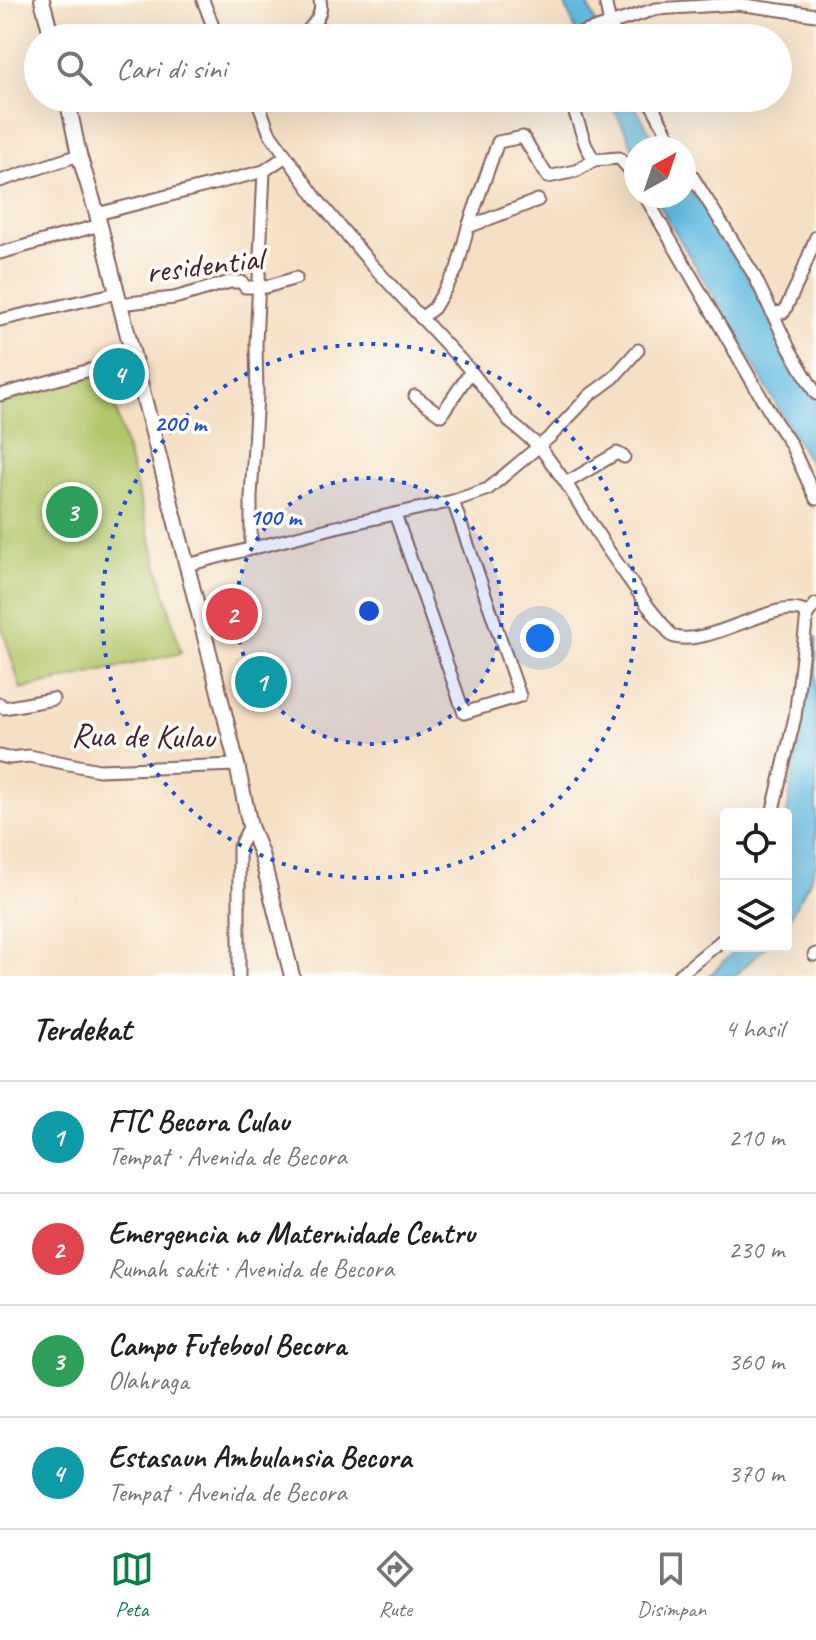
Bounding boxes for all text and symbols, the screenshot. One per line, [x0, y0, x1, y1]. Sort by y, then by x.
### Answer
search box [24, 24, 792, 112]
icon: search [52, 46, 96, 90]
text: Cari di sini [116, 49, 227, 87]
north arrow [624, 136, 696, 208]
street label: residential [143, 235, 271, 293]
pin: 4 [93, 344, 145, 404]
text: 200 m [154, 408, 208, 438]
pin: 3 [46, 482, 98, 542]
text: 100 m [249, 502, 303, 532]
pin: 2 [206, 584, 258, 644]
centre of rings [355, 597, 383, 625]
your location [520, 618, 560, 658]
pin: 1 [235, 652, 287, 712]
street label: Rua de Kulau [71, 713, 218, 758]
map controls [720, 808, 792, 952]
button: locate [720, 808, 792, 880]
button: layers [720, 880, 792, 952]
text: Terdekat [32, 1007, 131, 1050]
text: 4 hasil [724, 1012, 784, 1045]
text: FTC Becora Culau [108, 1102, 289, 1140]
text: 1 [52, 1121, 64, 1154]
text: 210 m [728, 1121, 784, 1154]
text: Tempat · Avenida de Becora [108, 1140, 347, 1173]
text: Emergencia no Maternidade Centru [108, 1214, 475, 1252]
text: 2 [52, 1233, 64, 1266]
text: 230 m [728, 1233, 784, 1266]
text: Rumah sakit · Avenida de Becora [108, 1252, 394, 1285]
text: Campo Futebool Becora [108, 1326, 346, 1364]
text: 3 [52, 1345, 64, 1378]
text: 360 m [728, 1345, 784, 1378]
text: Olahraga [108, 1364, 189, 1397]
text: Estasaun Ambulansia Becora [108, 1438, 411, 1476]
text: 4 [52, 1457, 64, 1490]
text: 370 m [728, 1457, 784, 1490]
text: Tempat · Avenida de Becora [108, 1476, 347, 1509]
tab: Peta [110, 1547, 154, 1623]
tab: Rute [373, 1547, 417, 1623]
tab: Disimpan [637, 1547, 706, 1623]

